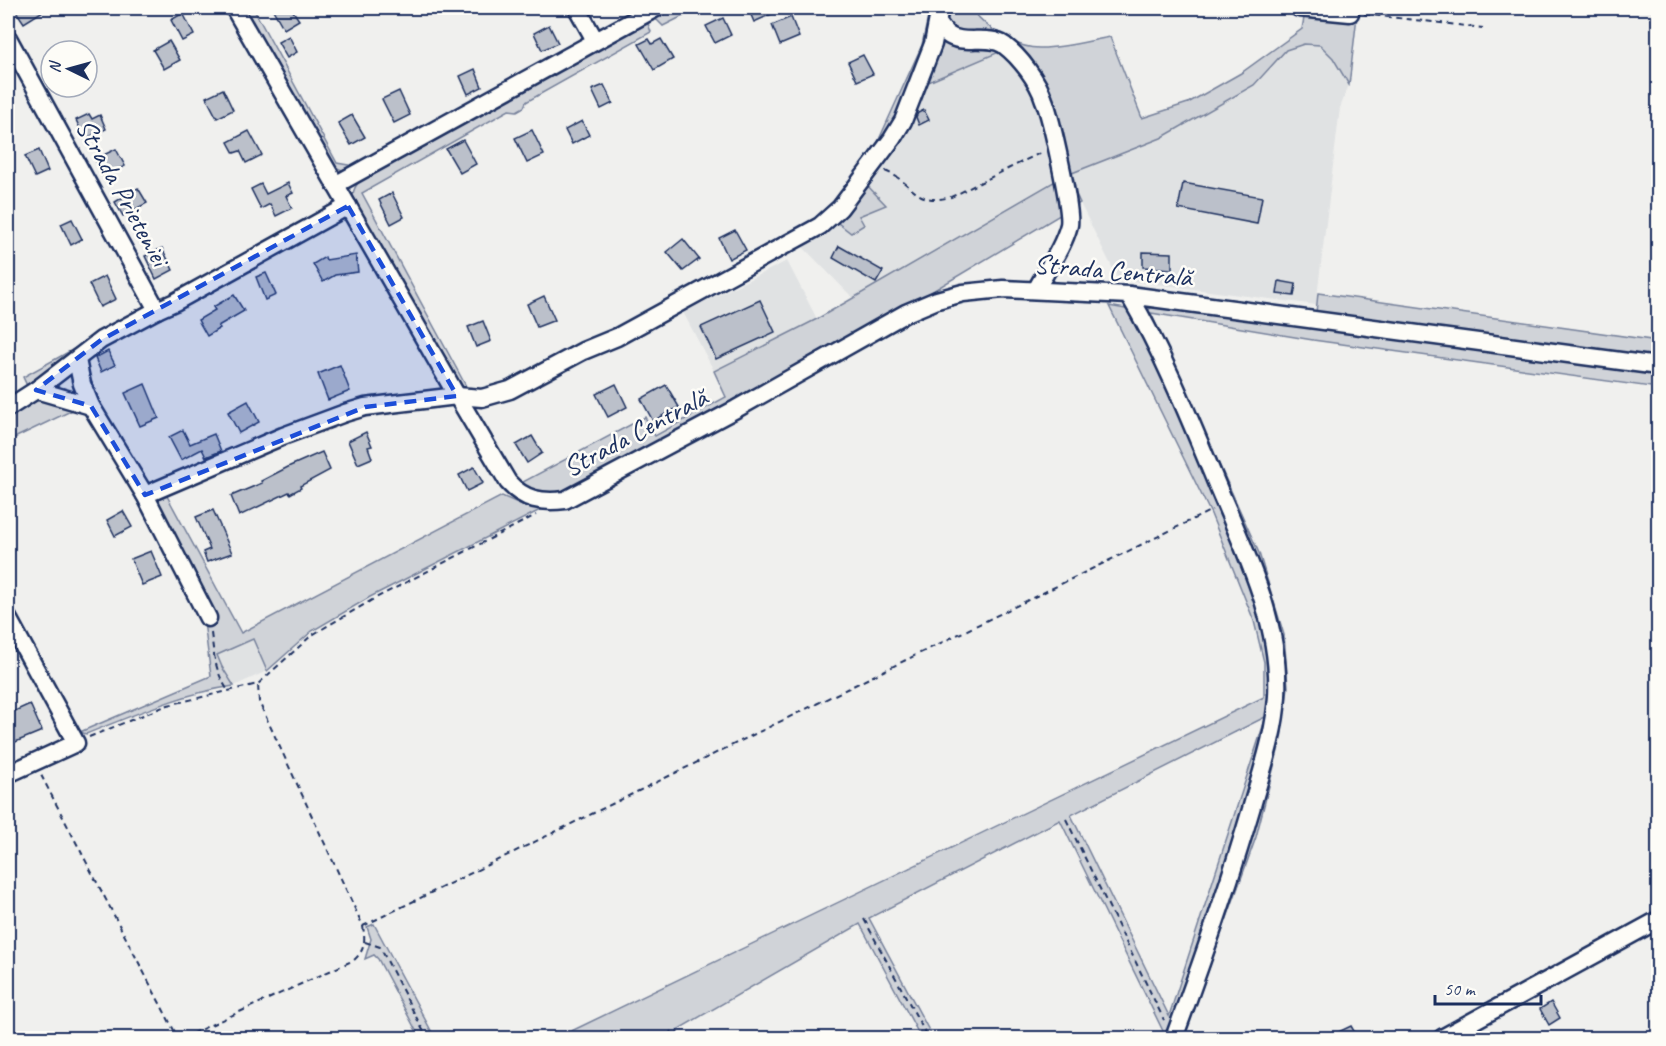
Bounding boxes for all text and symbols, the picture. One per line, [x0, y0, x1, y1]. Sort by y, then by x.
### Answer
north arrow [39, 39, 99, 99]
text: N [45, 59, 66, 74]
street label: Strada Prieteniei [68, 112, 180, 275]
street label: Strada Centrală [1033, 246, 1196, 295]
street label: Strada Centrală [557, 378, 716, 485]
scale bar [1435, 968, 1542, 1006]
text: 50 m [1444, 978, 1477, 1000]

